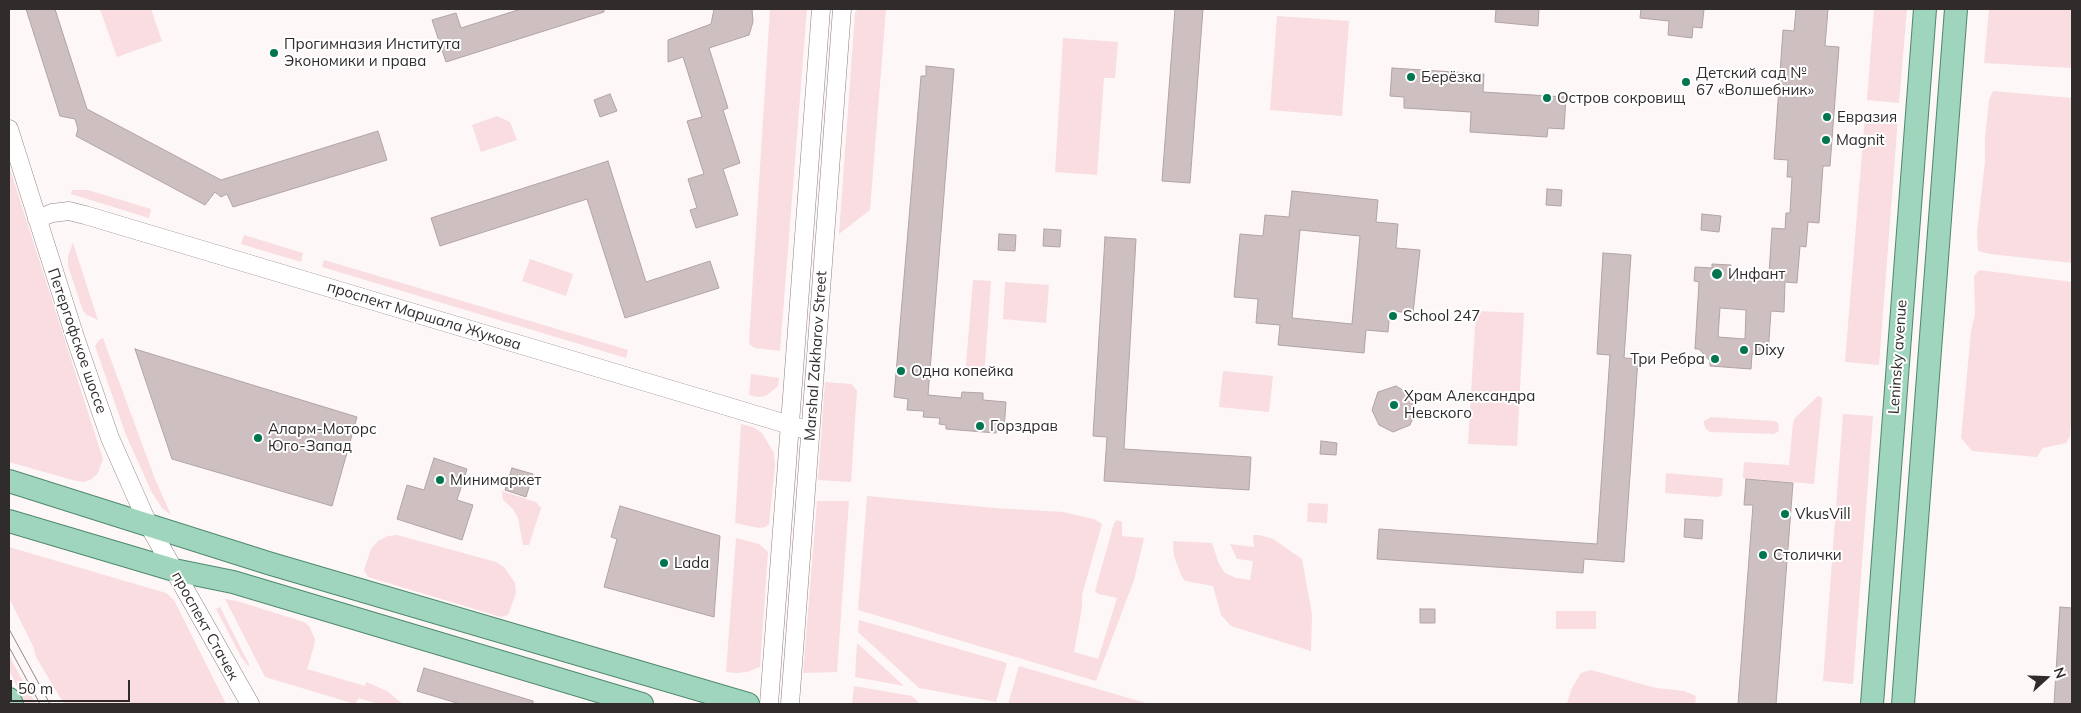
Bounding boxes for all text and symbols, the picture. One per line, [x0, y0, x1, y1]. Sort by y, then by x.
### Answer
place label: Прогимназия Института Экономики и права [284, 35, 460, 70]
marker: Прогимназия Института Экономики и права [268, 47, 280, 59]
place label: Детский сад № 67 «Волшебник» [1696, 64, 1814, 99]
place label: Берёзка [1421, 68, 1482, 86]
marker: Берёзка [1405, 71, 1417, 83]
marker: Детский сад № 67 «Волшебник» [1680, 76, 1692, 88]
place label: Остров сокровищ [1557, 89, 1685, 107]
marker: Остров сокровищ [1541, 92, 1553, 104]
place label: Евразия [1837, 108, 1897, 126]
marker: Евразия [1821, 111, 1833, 123]
place label: Magnit [1836, 131, 1885, 149]
marker: Magnit [1820, 134, 1832, 146]
place label: Инфант [1728, 265, 1785, 283]
street label: Петергофское шоссе [44, 266, 110, 416]
marker: Инфант [1710, 267, 1724, 281]
street label: Marshal Zakharov Street [801, 270, 831, 442]
street label: проспект Маршала Жукова [325, 278, 523, 354]
street label: Leninsky avenue [1885, 299, 1911, 415]
place label: School 247 [1403, 307, 1480, 325]
marker: School 247 [1387, 310, 1399, 322]
place label: Dixy [1754, 341, 1785, 359]
marker: Dixy [1738, 344, 1750, 356]
place label: Три Ребра [1630, 350, 1705, 368]
marker: Три Ребра [1709, 353, 1721, 365]
place label: Одна копейка [911, 362, 1014, 380]
marker: Одна копейка [895, 365, 907, 377]
place label: Храм Александра Невского [1404, 387, 1535, 422]
marker: Храм Александра Невского [1388, 399, 1400, 411]
place label: Горздрав [990, 417, 1058, 435]
place label: Аларм-Моторс Юго-Запад [268, 420, 376, 455]
marker: Горздрав [974, 420, 986, 432]
marker: Аларм-Моторс Юго-Запад [252, 432, 264, 444]
place label: Минимаркет [450, 471, 541, 489]
marker: Минимаркет [434, 474, 446, 486]
place label: VkusVill [1795, 505, 1850, 523]
marker: VkusVill [1779, 508, 1791, 520]
place label: Столички [1773, 546, 1842, 564]
marker: Столички [1757, 549, 1769, 561]
place label: Lada [674, 554, 709, 572]
marker: Lada [658, 557, 670, 569]
street label: проспект Стачек [168, 569, 242, 683]
north arrow [2021, 653, 2071, 703]
text: N [2050, 665, 2070, 681]
scale bar [12, 670, 132, 702]
text: 50 m [18, 679, 53, 698]

